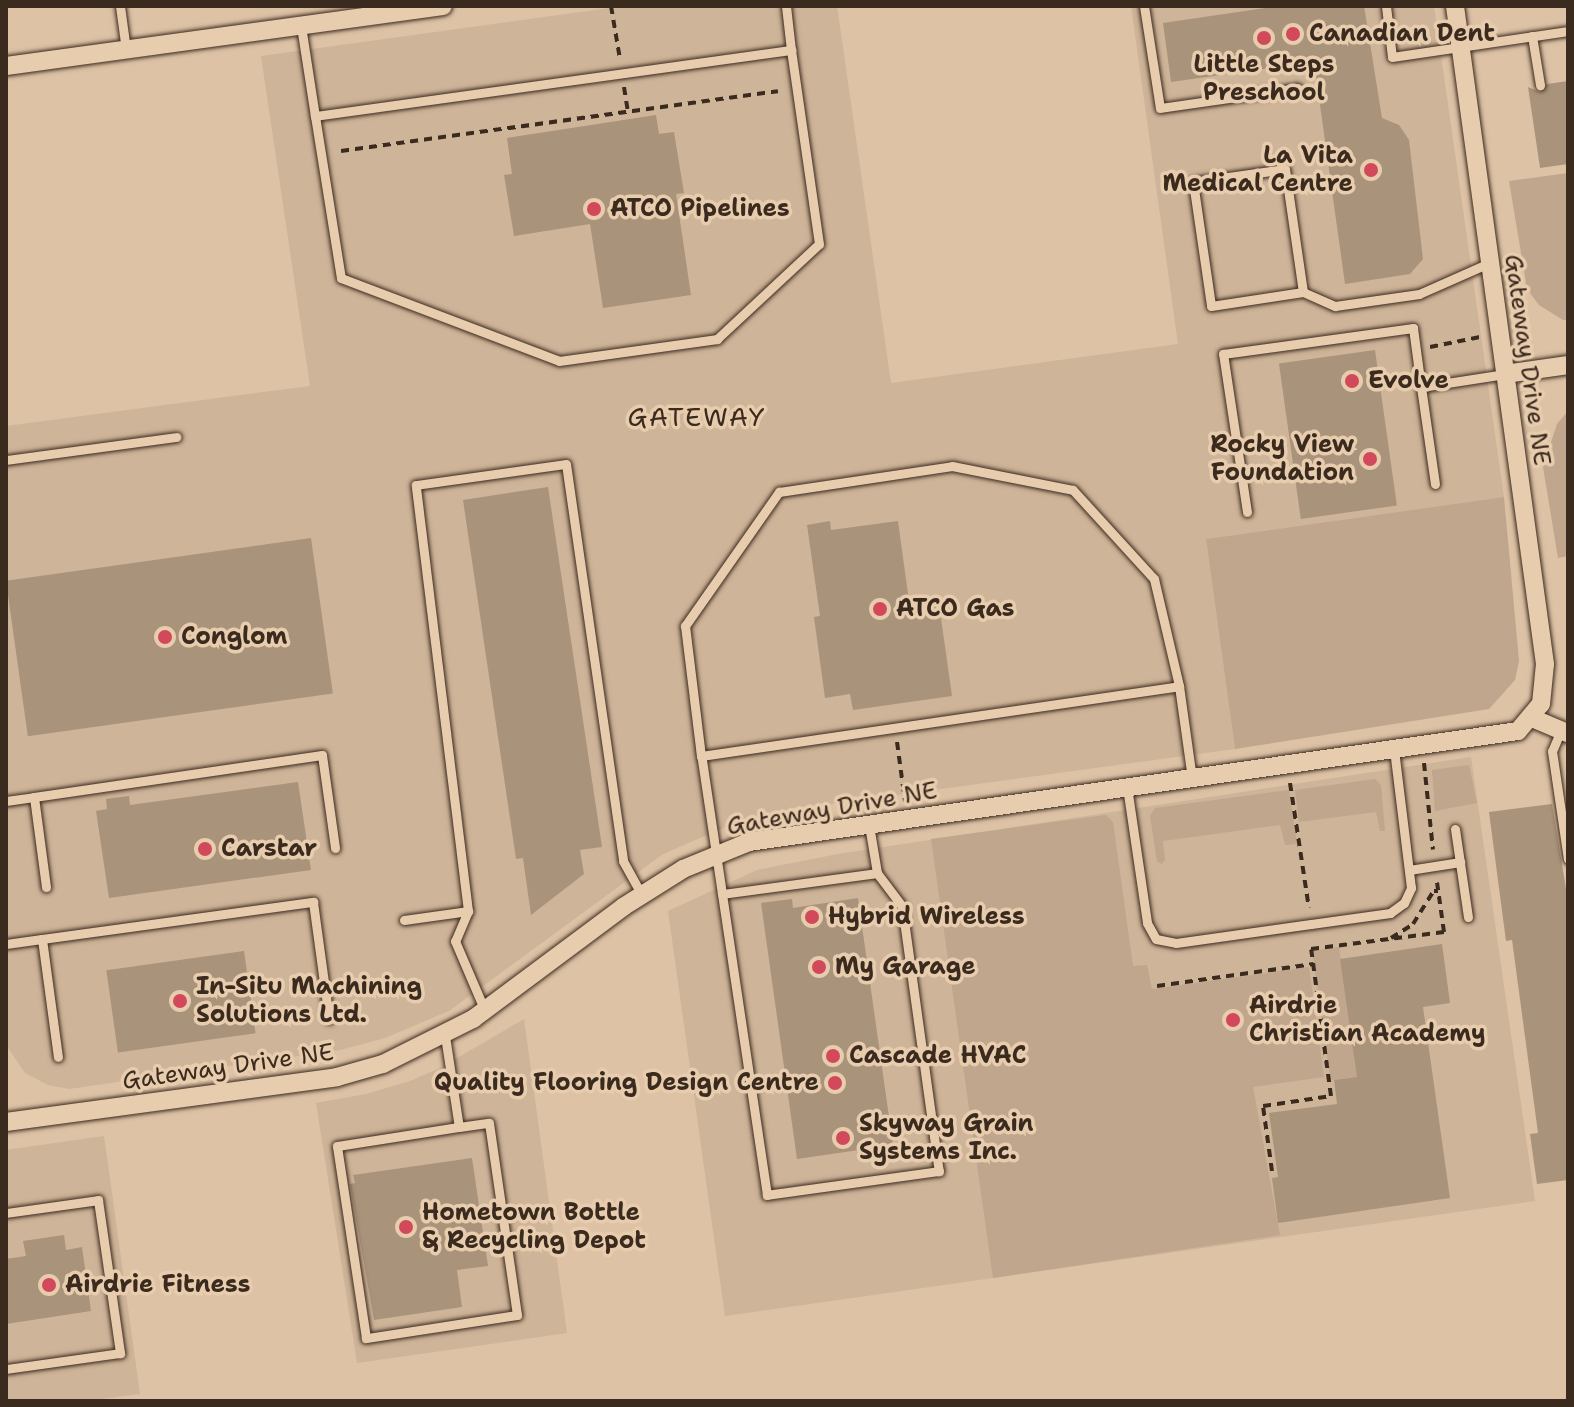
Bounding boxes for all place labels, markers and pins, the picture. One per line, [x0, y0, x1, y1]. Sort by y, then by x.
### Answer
place label: Canadian Dent [1309, 20, 1495, 48]
marker: Canadian Dent [1284, 25, 1302, 43]
marker: Little Steps Preschool [1255, 29, 1273, 47]
place label: Little Steps Preschool [1194, 51, 1334, 107]
place label: La Vita Medical Centre [1162, 142, 1353, 198]
marker: La Vita Medical Centre [1360, 159, 1382, 181]
place label: ATCO Pipelines [610, 195, 790, 223]
marker: ATCO Pipelines [585, 200, 603, 218]
place label: Evolve [1368, 367, 1449, 395]
marker: Evolve [1343, 372, 1361, 390]
place label: Rocky View Foundation [1210, 431, 1354, 487]
marker: Rocky View Foundation [1361, 450, 1379, 468]
place label: ATCO Gas [896, 595, 1014, 623]
marker: ATCO Gas [871, 600, 889, 618]
place label: Conglom [181, 623, 287, 651]
marker: Conglom [156, 628, 174, 646]
place label: Carstar [221, 835, 317, 863]
marker: Carstar [196, 840, 214, 858]
place label: Hybrid Wireless [828, 903, 1025, 931]
marker: Hybrid Wireless [803, 908, 821, 926]
place label: My Garage [835, 953, 976, 981]
marker: My Garage [810, 958, 828, 976]
place label: In-Situ Machining Solutions Ltd. [196, 973, 422, 1029]
marker: In-Situ Machining Solutions Ltd. [171, 992, 189, 1010]
place label: Airdrie Christian Academy [1249, 992, 1486, 1048]
marker: Airdrie Christian Academy [1224, 1011, 1242, 1029]
place label: Cascade HVAC [849, 1042, 1026, 1070]
marker: Cascade HVAC [824, 1047, 842, 1065]
place label: Quality Flooring Design Centre [434, 1069, 819, 1097]
marker: Quality Flooring Design Centre [826, 1074, 844, 1092]
place label: Skyway Grain Systems Inc. [859, 1110, 1034, 1166]
marker: Skyway Grain Systems Inc. [834, 1129, 852, 1147]
place label: Hometown Bottle & Recycling Depot [422, 1199, 646, 1255]
marker: Hometown Bottle & Recycling Depot [397, 1218, 415, 1236]
place label: Airdrie Fitness [65, 1271, 250, 1299]
marker: Airdrie Fitness [40, 1276, 58, 1294]

